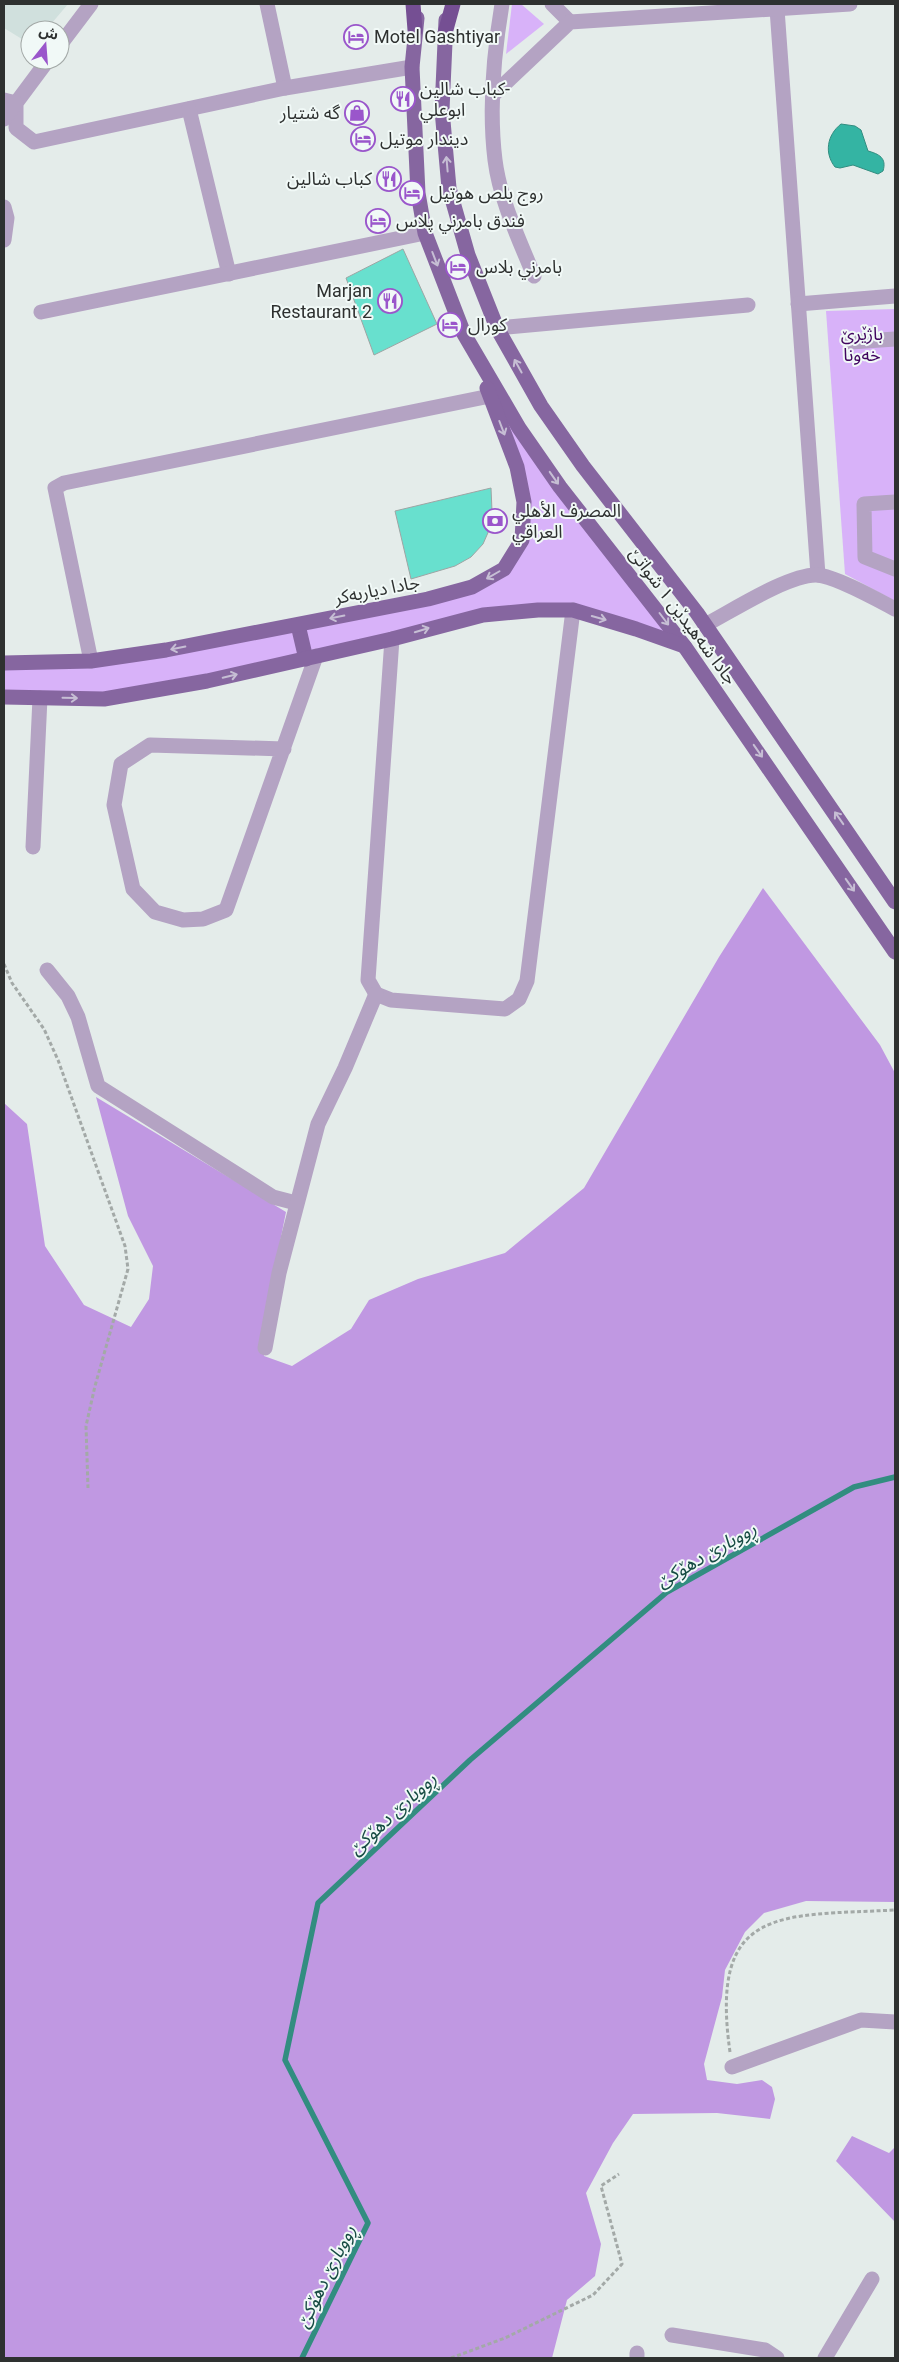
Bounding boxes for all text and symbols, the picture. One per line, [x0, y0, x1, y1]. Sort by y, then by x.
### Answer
north arrow [20, 20, 70, 70]
text: ش [37, 22, 60, 43]
hotel icon: Motel Gashtiyar [343, 24, 369, 50]
place label: Motel Gashtiyar [374, 26, 500, 47]
place label: كباب شالين- ابوعلي [420, 78, 510, 123]
restaurant icon: كباب شالين- ابوعلي [390, 86, 416, 112]
shop icon: گه شتيار [344, 100, 370, 126]
place label: گه شتيار [279, 102, 341, 124]
hotel icon: ديندار موتيل [350, 126, 376, 152]
place label: ديندار موتيل [380, 128, 468, 150]
one-way arrow [442, 157, 452, 173]
restaurant icon: كباب شالين [376, 166, 402, 192]
place label: كباب شالين [287, 168, 373, 190]
hotel icon: روج بلص هوتيل [399, 180, 425, 206]
place label: روج بلص هوتيل [430, 182, 544, 206]
hotel icon: فندق بامرني پلاس [365, 208, 391, 234]
place label: فندق بامرني پلاس [396, 210, 525, 234]
one-way arrow [431, 251, 440, 267]
hotel icon: بامرني بلاس [445, 254, 471, 280]
place label: بامرني بلاس [476, 256, 562, 280]
place label: Marjan Restaurant 2 [271, 280, 372, 322]
restaurant icon: Marjan Restaurant 2 [377, 288, 403, 314]
hotel icon: كورال [437, 312, 463, 338]
place label: كورال [468, 314, 507, 336]
park label: باژێرێ خه‌ونا [841, 323, 883, 365]
one-way arrow [513, 359, 523, 373]
one-way arrow [498, 419, 507, 435]
one-way arrow [549, 471, 559, 485]
place label: المصرف الأهلي العراقي [512, 500, 621, 545]
bank icon: المصرف الأهلي العراقي [482, 508, 508, 534]
street label: جادا شەهیدێن ١ شواتێ [624, 543, 742, 689]
street label: جادا دیاربه‌كر [331, 571, 422, 609]
one-way arrow [486, 571, 501, 580]
one-way arrow [330, 612, 346, 622]
one-way arrow [658, 612, 669, 625]
one-way arrow [591, 613, 607, 623]
one-way arrow [414, 625, 430, 635]
one-way arrow [170, 643, 186, 653]
one-way arrow [222, 671, 238, 680]
one-way arrow [62, 693, 78, 703]
one-way arrow [753, 744, 763, 758]
one-way arrow [834, 811, 844, 825]
one-way arrow [845, 878, 855, 892]
water label: ڕووبارێ دهۆكێ [652, 1517, 762, 1596]
water label: ڕووبارێ دهۆكێ [344, 1767, 444, 1863]
water label: ڕووبارێ دهۆكێ [291, 2221, 364, 2333]

